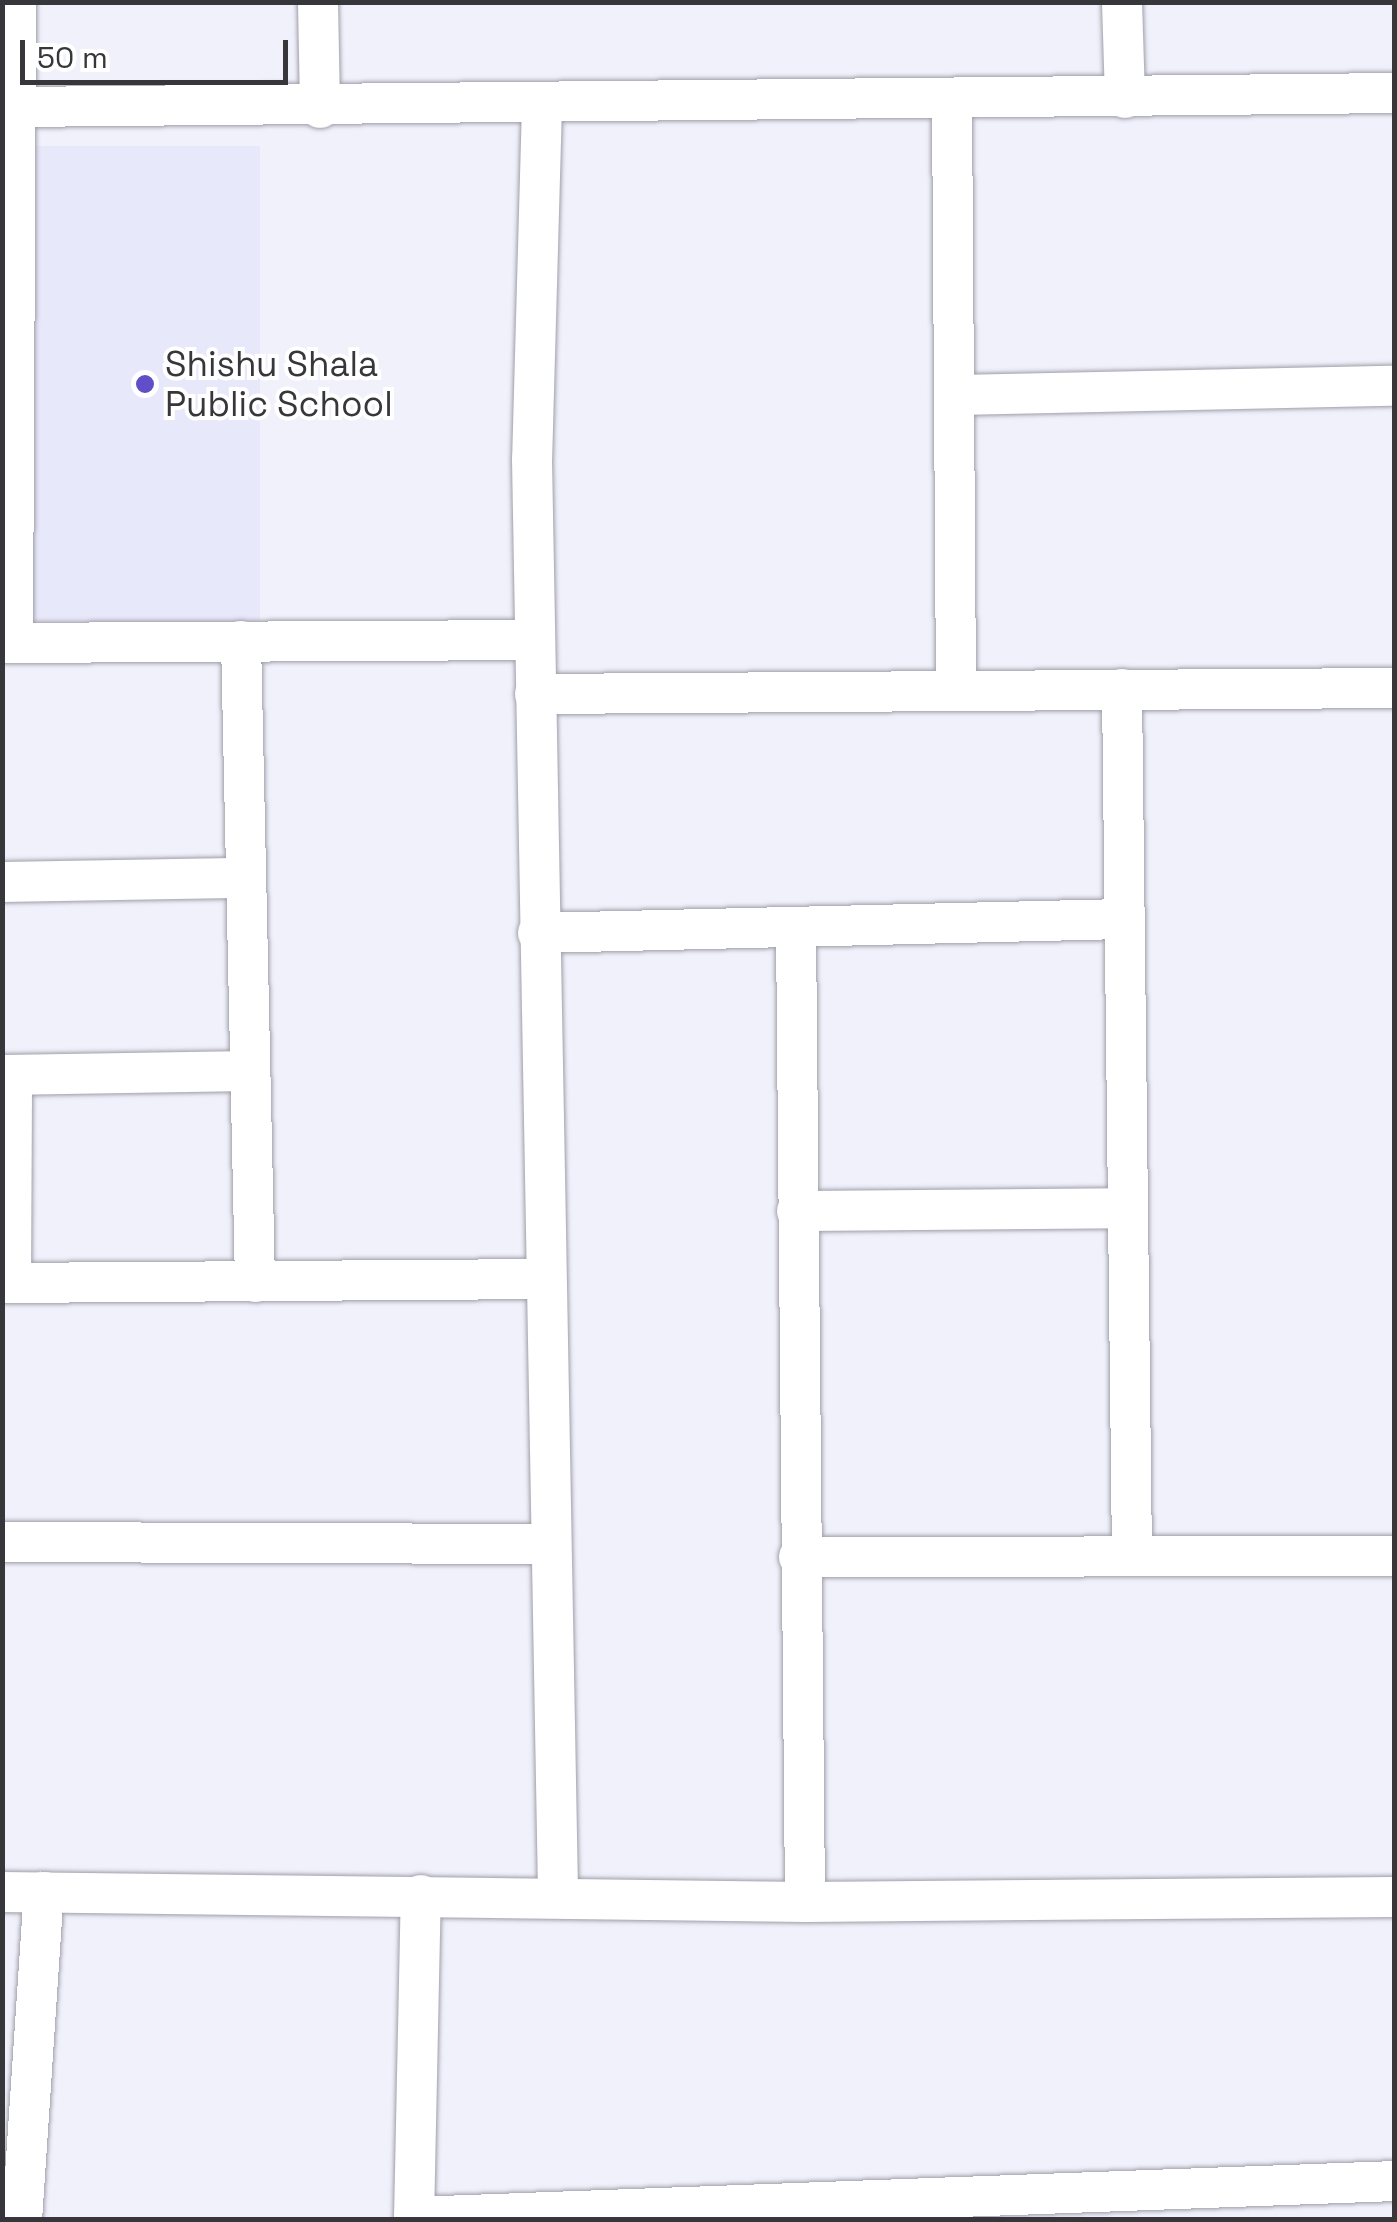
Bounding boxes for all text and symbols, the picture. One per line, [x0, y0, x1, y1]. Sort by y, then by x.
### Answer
scale bar [25, 20, 292, 82]
text: 50 m [37, 38, 108, 77]
place label: Shishu Shala Public School [165, 343, 393, 425]
marker: Shishu Shala Public School [134, 373, 156, 395]

